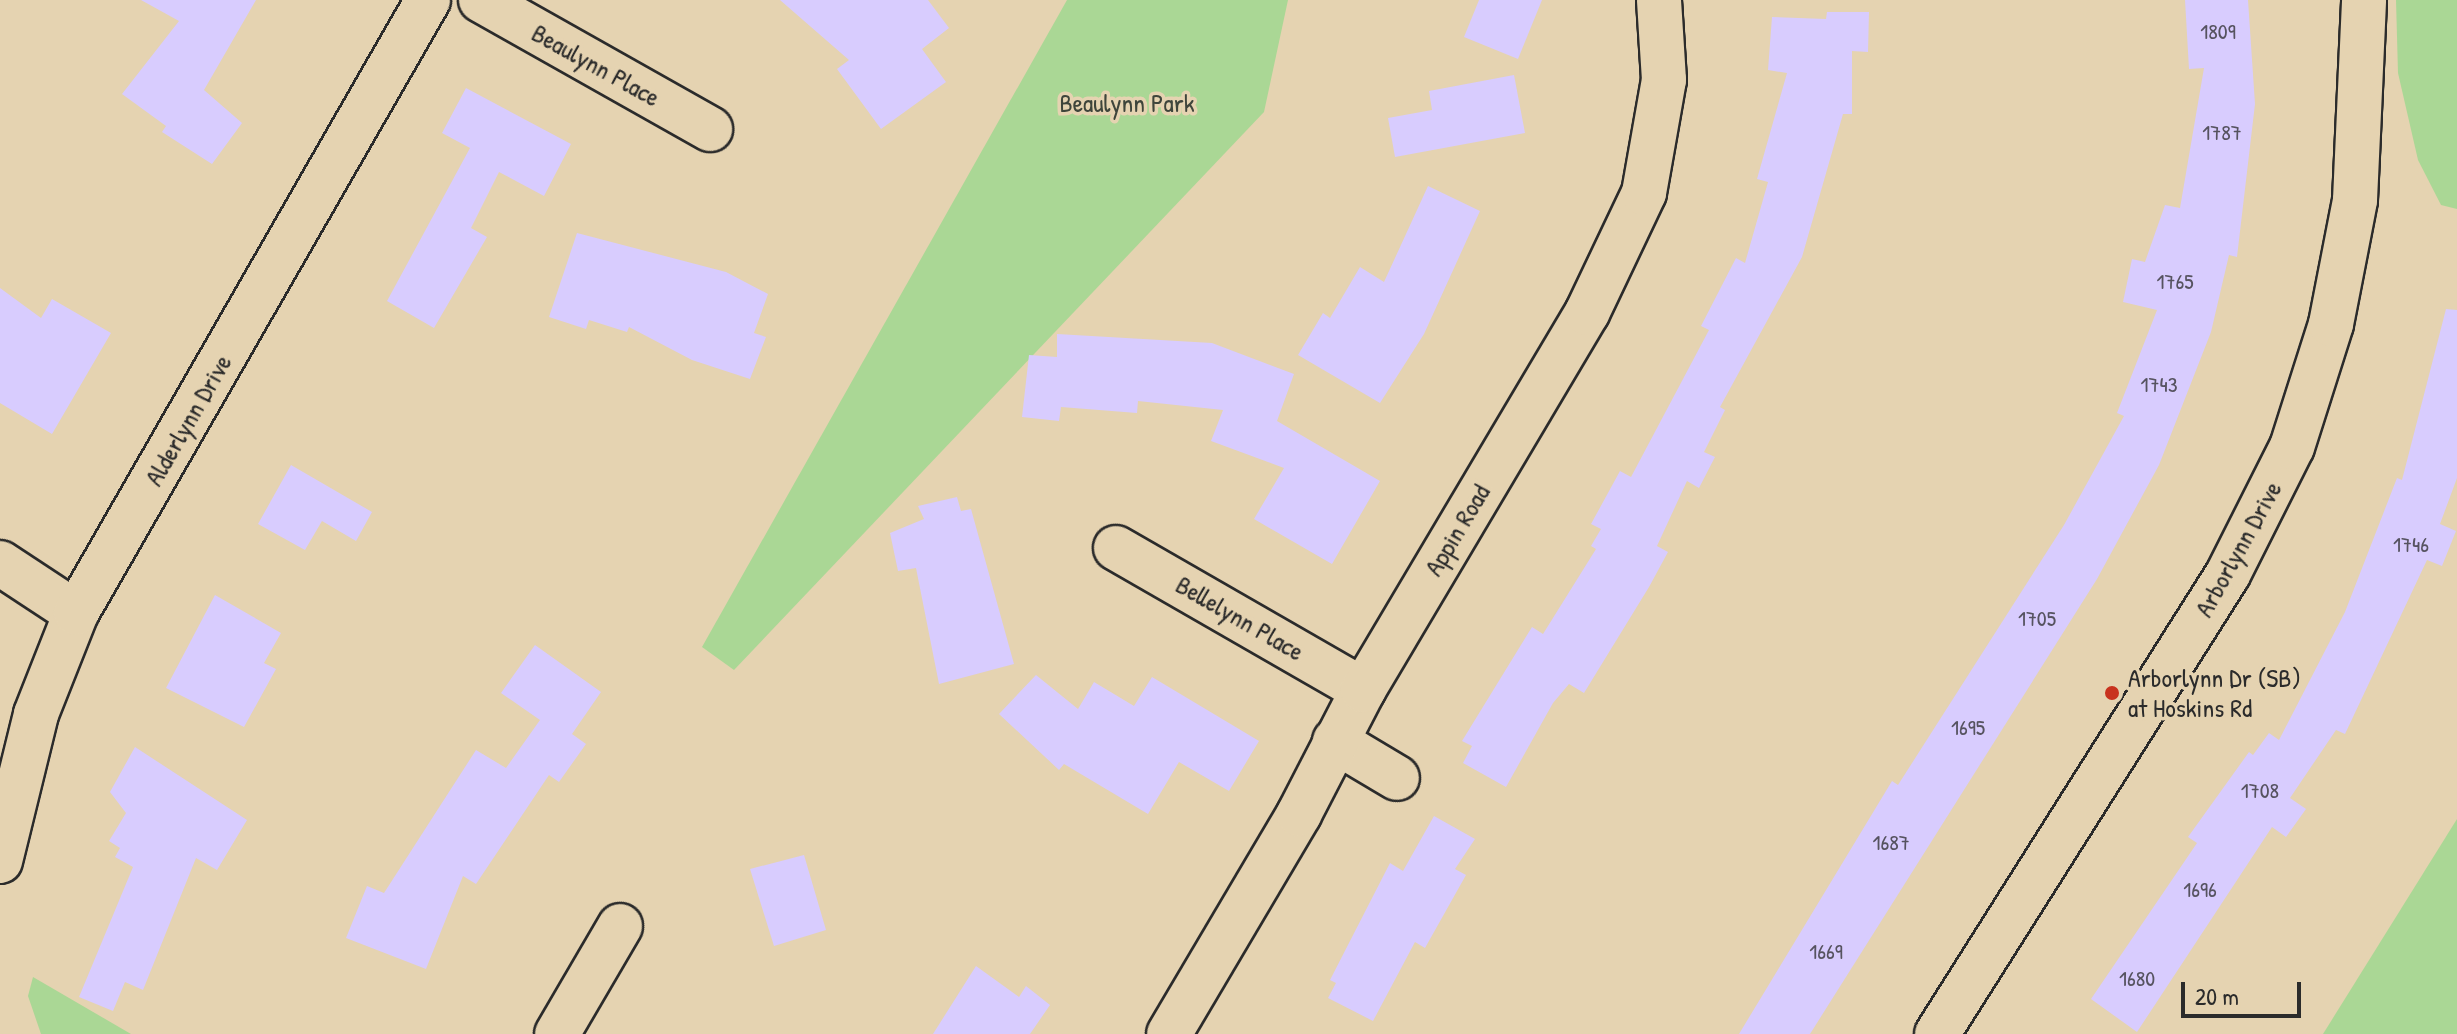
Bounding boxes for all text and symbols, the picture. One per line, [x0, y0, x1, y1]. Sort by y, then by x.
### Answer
street label: Beaulynn Place [527, 17, 665, 113]
house number: 1809 [2200, 19, 2236, 45]
park label: Beaulynn Park [1059, 87, 1195, 119]
house number: 1787 [2202, 120, 2242, 146]
house number: 1765 [2157, 269, 2193, 295]
street label: Alderlynn Drive [138, 349, 238, 491]
house number: 1743 [2141, 372, 2177, 398]
street label: Arborlynn Drive [2188, 476, 2288, 622]
street label: Appin Road [1418, 479, 1496, 581]
house number: 1746 [2393, 532, 2429, 558]
street label: Bellelynn Place [1170, 569, 1310, 667]
house number: 1705 [2018, 606, 2056, 632]
place label: Arborlynn Dr (SB) at Hoskins Rd [2128, 662, 2301, 724]
marker: Arborlynn Dr (SB) at Hoskins Rd [2103, 684, 2121, 702]
house number: 1695 [1951, 715, 1985, 741]
house number: 1708 [2241, 778, 2279, 804]
house number: 1687 [1872, 830, 1910, 856]
house number: 1696 [2183, 877, 2217, 903]
house number: 1669 [1809, 939, 1843, 965]
house number: 1680 [2119, 966, 2155, 992]
scale bar [2185, 966, 2305, 1016]
text: 20 m [2195, 980, 2239, 1012]

